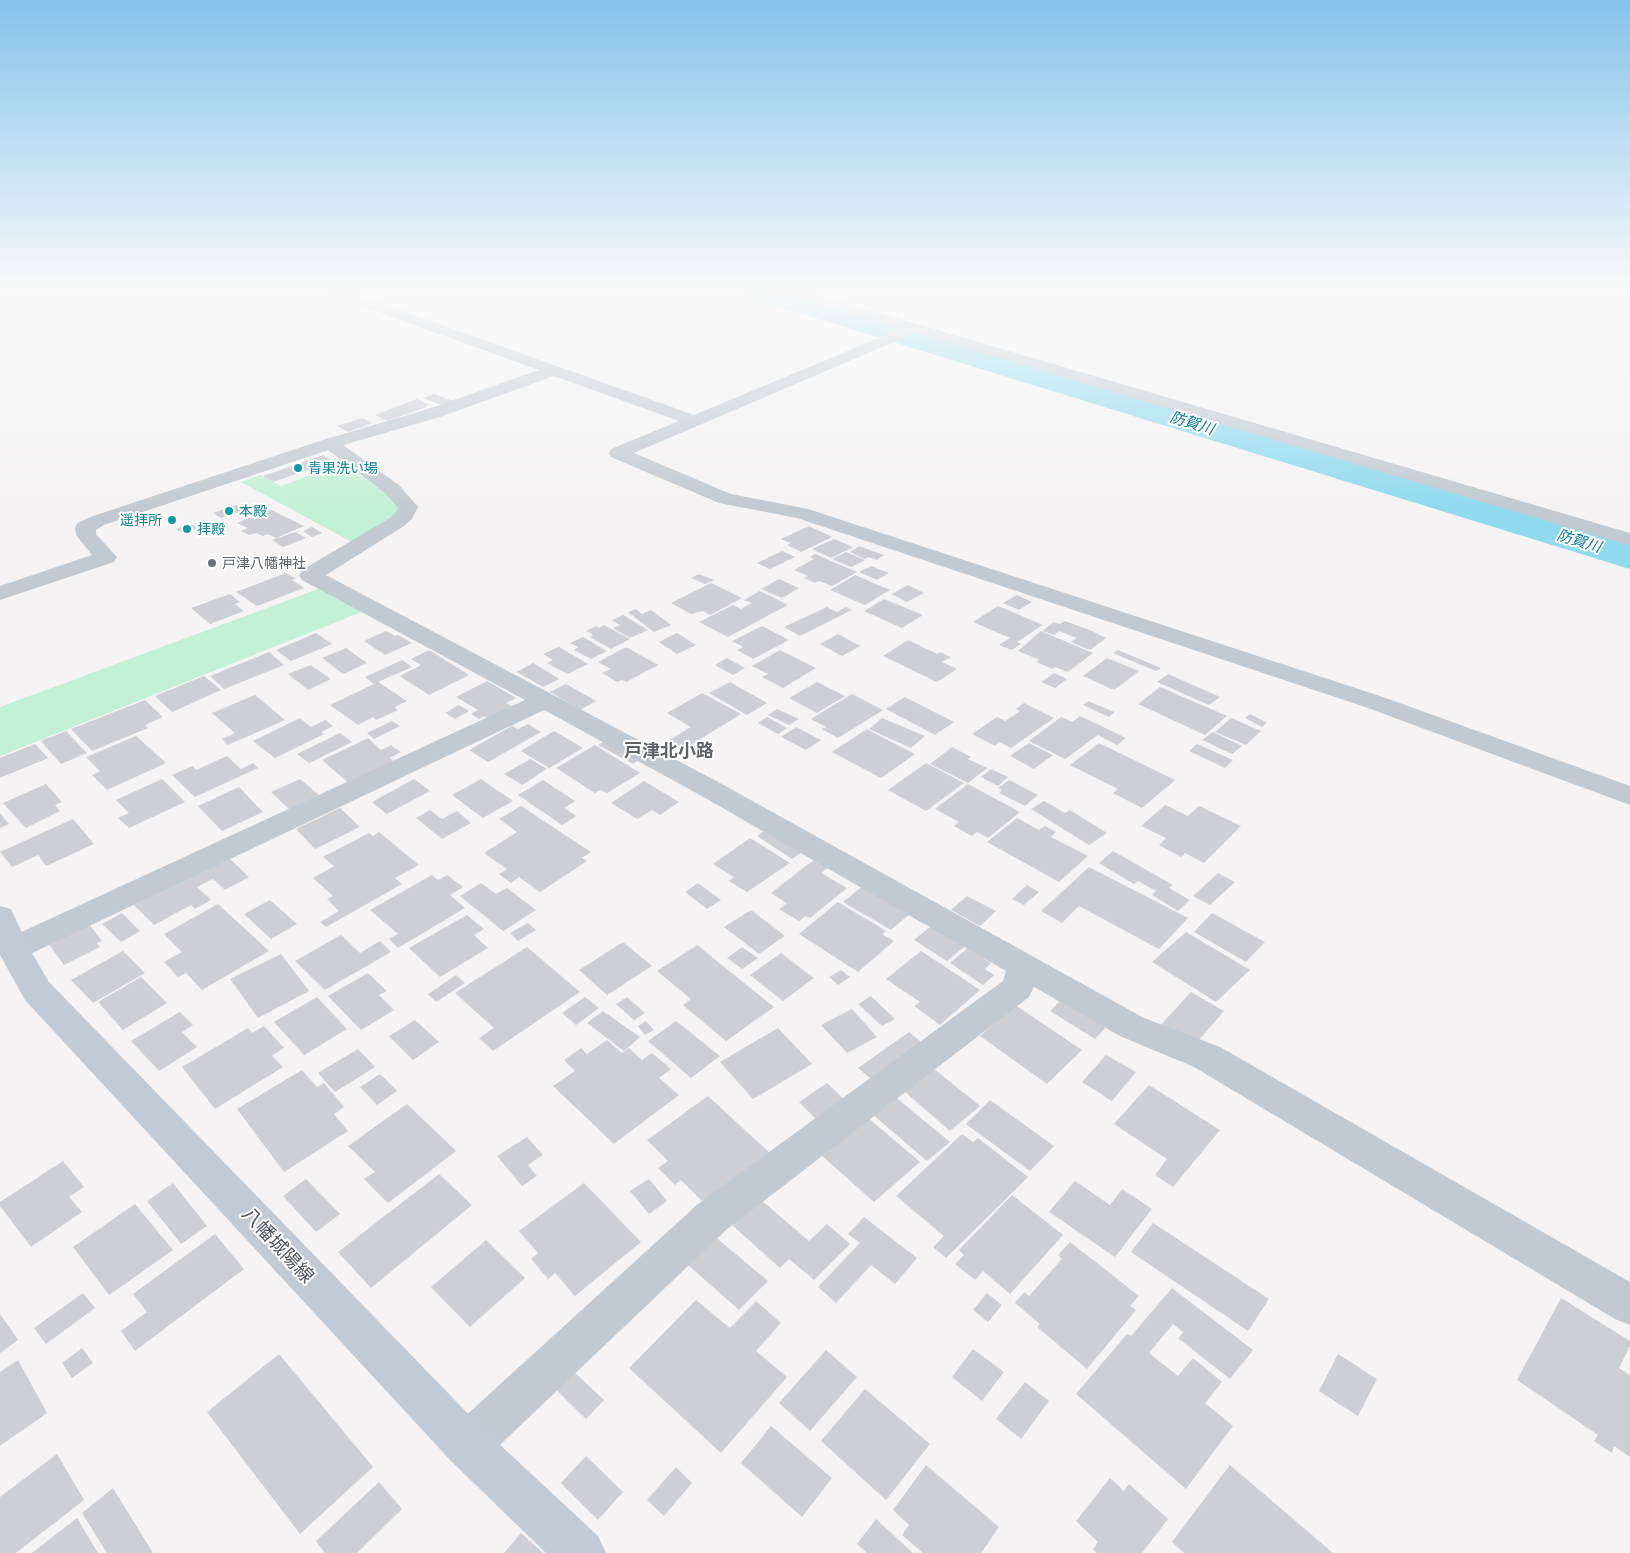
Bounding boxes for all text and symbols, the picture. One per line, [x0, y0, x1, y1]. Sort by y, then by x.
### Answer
water label: 防賀川 [1168, 408, 1216, 438]
place label: 青果洗い場 [308, 460, 378, 476]
marker: 青果洗い場 [292, 462, 304, 474]
place label: 本殿 [239, 503, 267, 519]
marker: 本殿 [223, 505, 235, 517]
place label: 遥拝所 [120, 512, 162, 528]
marker: 遥拝所 [166, 514, 178, 526]
place label: 拝殿 [197, 521, 225, 537]
marker: 拝殿 [181, 523, 193, 535]
water label: 防賀川 [1555, 526, 1603, 556]
place label: 戸津八幡神社 [222, 555, 306, 571]
marker: 戸津八幡神社 [206, 557, 218, 569]
district label: 戸津北小路 [624, 740, 714, 762]
street label: 八幡城陽線 [237, 1202, 319, 1288]

